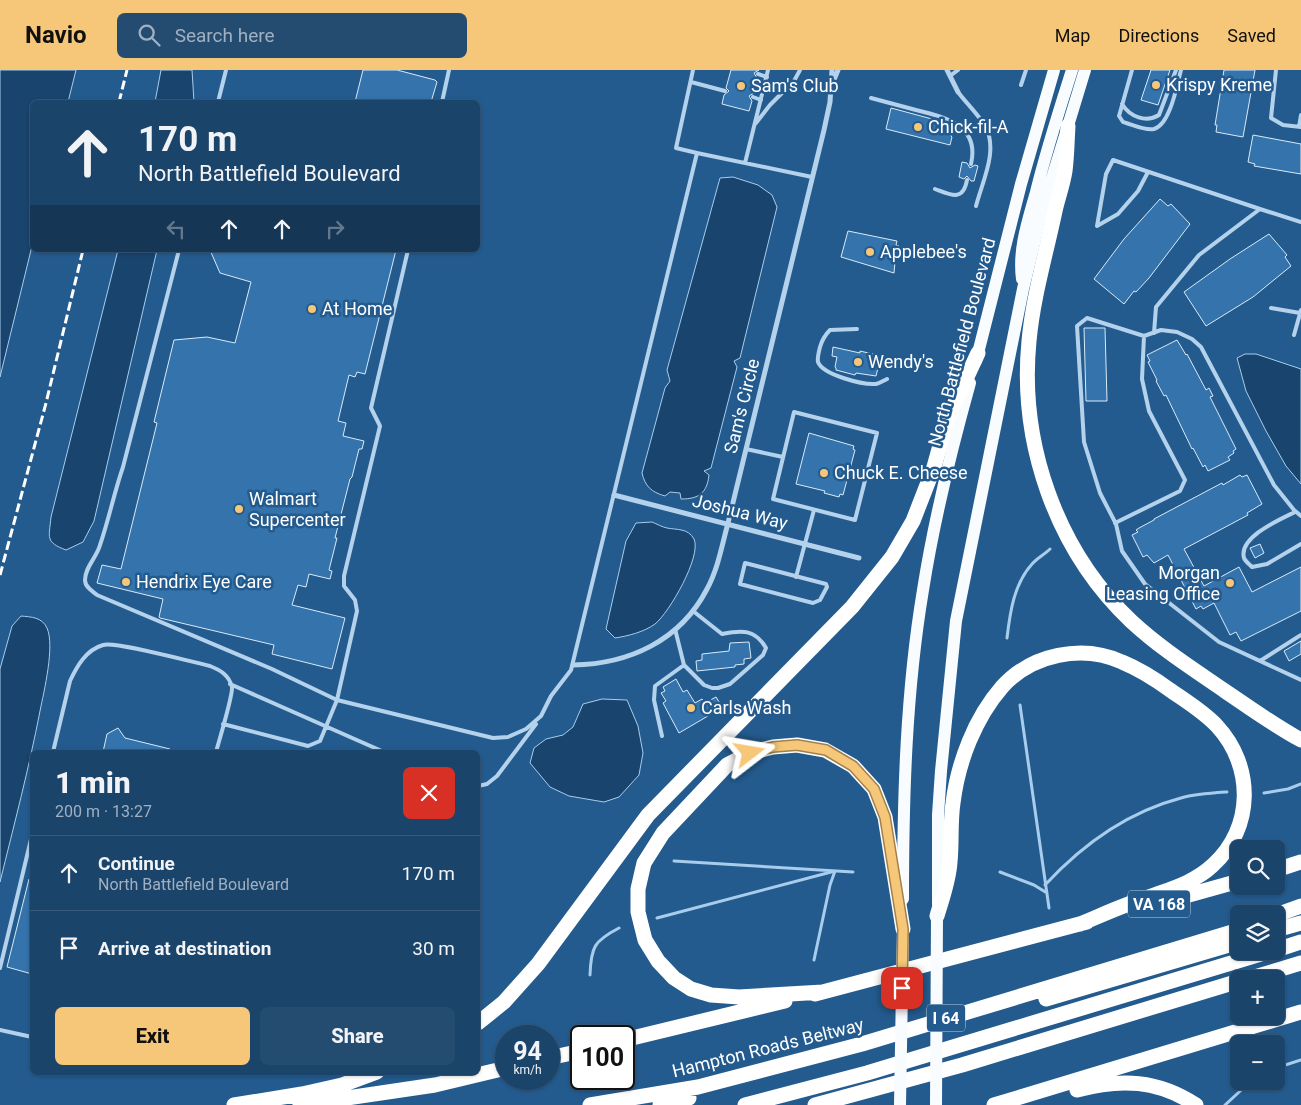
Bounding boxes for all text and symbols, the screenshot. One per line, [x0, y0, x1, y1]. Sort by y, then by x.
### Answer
search box [117, 13, 467, 58]
text: Navio [25, 21, 87, 49]
icon: search [135, 21, 163, 49]
text: Search here [175, 24, 275, 47]
text: Map [1055, 25, 1090, 46]
text: Directions [1118, 25, 1199, 46]
text: Saved [1227, 25, 1276, 46]
place label: Krispy Kreme [1166, 74, 1272, 95]
place label: Sam's Club [751, 75, 839, 96]
marker: Krispy Kreme [1150, 79, 1162, 91]
marker: Sam's Club [735, 80, 747, 92]
place label: Chick-fil-A [928, 116, 1009, 137]
text: 170 m [138, 119, 237, 160]
icon: ahead [55, 120, 120, 185]
marker: Chick-fil-A [912, 121, 924, 133]
text: North Battlefield Boulevard [138, 161, 401, 186]
icon: left [162, 215, 190, 243]
icon: ahead [215, 215, 243, 243]
icon: ahead [268, 215, 296, 243]
icon: right [321, 215, 349, 243]
street label: North Battlefield Boulevard [924, 235, 999, 448]
place label: Applebee's [880, 241, 967, 262]
marker: Applebee's [864, 246, 876, 258]
place label: At Home [322, 298, 392, 319]
marker: At Home [306, 303, 318, 315]
place label: Wendy's [868, 351, 934, 372]
street label: Sam's Circle [720, 356, 763, 455]
marker: Wendy's [852, 356, 864, 368]
place label: Chuck E. Cheese [834, 462, 968, 483]
marker: Chuck E. Cheese [818, 467, 830, 479]
place label: Walmart Supercenter [249, 488, 346, 530]
street label: Joshua Way [690, 490, 790, 534]
marker: Walmart Supercenter [233, 503, 245, 515]
place label: Morgan Leasing Office [1106, 562, 1220, 604]
place label: Hendrix Eye Care [136, 571, 272, 592]
marker: Hendrix Eye Care [120, 576, 132, 588]
marker: Morgan Leasing Office [1224, 577, 1236, 589]
place label: Carls Wash [701, 697, 791, 718]
marker: Carls Wash [685, 702, 697, 714]
position arrow [723, 726, 775, 778]
text: 1 min [55, 765, 131, 800]
button: close [403, 767, 455, 819]
text: 200 m · 13:27 [55, 802, 152, 821]
map controls [1230, 840, 1285, 1090]
button: search [1230, 840, 1285, 895]
text: Continue [98, 852, 175, 875]
icon: ahead [55, 859, 83, 887]
text: 170 m [402, 862, 455, 885]
text: North Battlefield Boulevard [98, 875, 289, 894]
road number: VA 168 [1128, 891, 1190, 918]
button: layers [1230, 905, 1285, 960]
icon: arrive [55, 934, 83, 962]
text: Arrive at destination [98, 937, 271, 960]
text: 30 m [412, 937, 455, 960]
pin [881, 967, 923, 1009]
button: + [1230, 970, 1285, 1025]
icon: arrive [888, 974, 916, 1002]
road number: I 64 [927, 1004, 965, 1031]
button: Exit [55, 1007, 250, 1065]
button: Share [260, 1007, 455, 1065]
street label: Hampton Roads Beltway [670, 1013, 866, 1081]
speed limit sign: 100 [570, 1025, 635, 1090]
button: − [1230, 1035, 1285, 1090]
text: 94 [513, 1037, 542, 1066]
text: km/h [513, 1063, 542, 1077]

